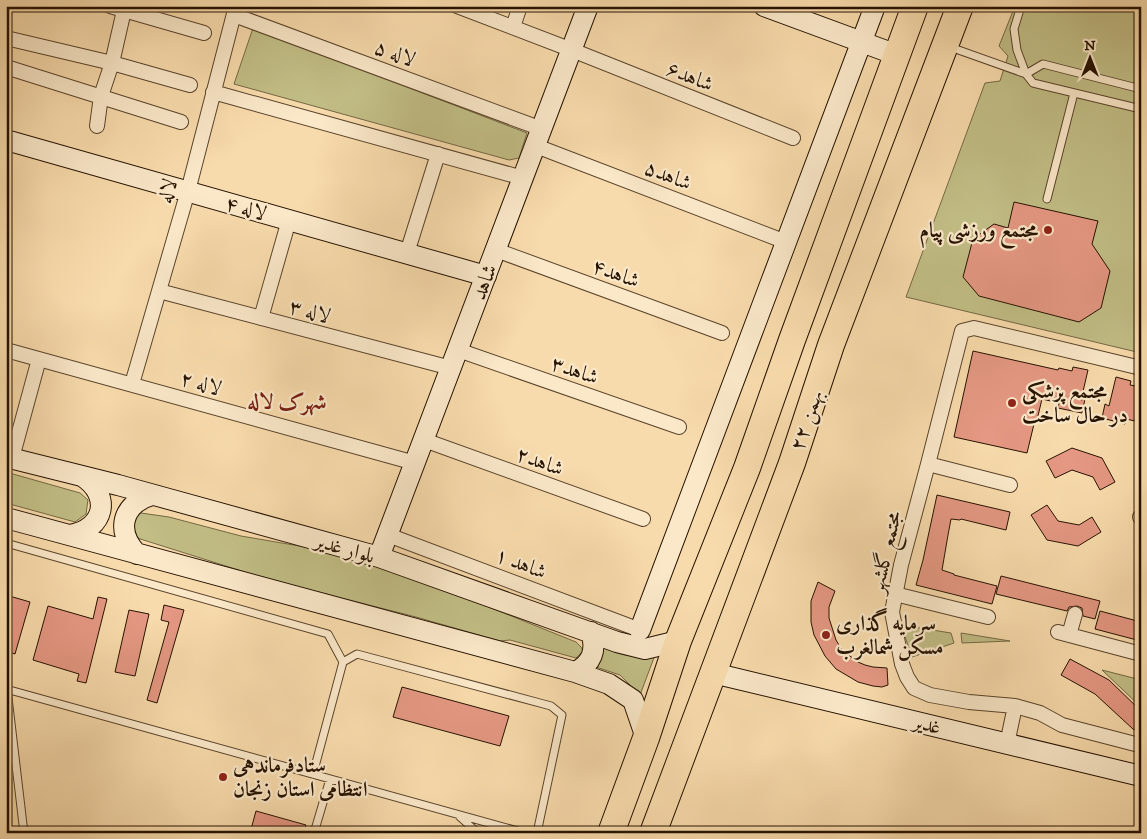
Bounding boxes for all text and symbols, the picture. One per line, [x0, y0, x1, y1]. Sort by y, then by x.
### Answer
north arrow [1064, 32, 1114, 82]
street label: لاله ۵ [371, 35, 419, 73]
text: N [1084, 37, 1096, 55]
street label: شاهد۶ [662, 56, 717, 98]
street label: شاهد۵ [640, 155, 695, 197]
street label: لاله [152, 176, 184, 207]
street label: لاله ۴ [222, 191, 269, 227]
place label: مجتمع ورزشی پیام [919, 218, 1039, 249]
marker: مجتمع ورزشی پیام [1042, 224, 1054, 236]
street label: شاهد۴ [588, 253, 643, 294]
street label: شاهد [466, 261, 504, 304]
street label: لاله ۳ [286, 294, 333, 330]
street label: شاهد۳ [548, 351, 602, 391]
street label: لاله ۲ [177, 366, 224, 402]
place label: مجتمع پزشکی در حال ساخت [1022, 379, 1128, 429]
street label: ۲۲ بهمن [784, 386, 829, 454]
district label: شهرک لاله [247, 389, 327, 416]
marker: مجتمع پزشکی در حال ساخت [1006, 397, 1018, 409]
street label: شاهد۲ [512, 441, 567, 482]
street label: مجتمع گلشهر [862, 508, 913, 599]
street label: بلوار غدیر [310, 527, 378, 570]
street label: شاهد ۱ [491, 542, 550, 586]
place label: سرمایه گذاری مسکن شمالغرب [836, 608, 943, 661]
marker: سرمایه گذاری مسکن شمالغرب [820, 629, 832, 641]
street label: غدیر [908, 708, 944, 741]
place label: ستادفرماندهی انتظامی استان زنجان [232, 753, 367, 803]
marker: ستادفرماندهی انتظامی استان زنجان [217, 771, 229, 783]

